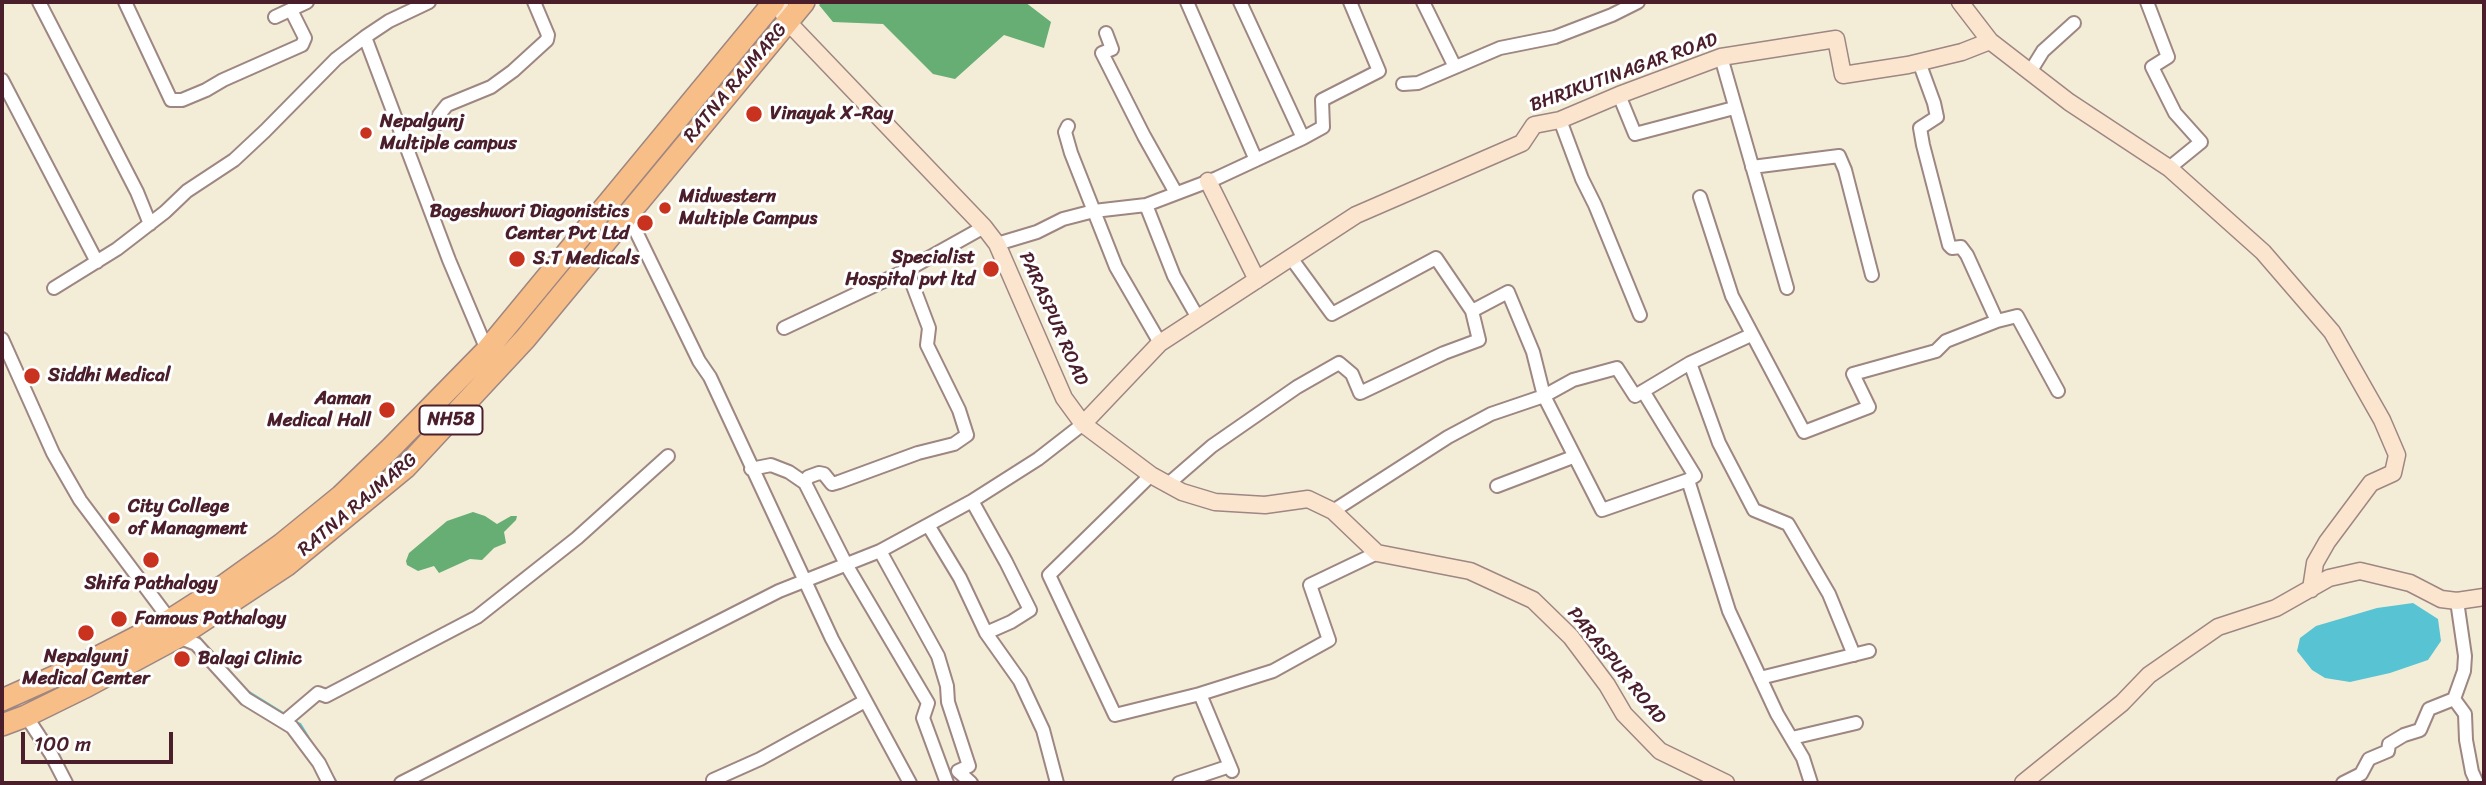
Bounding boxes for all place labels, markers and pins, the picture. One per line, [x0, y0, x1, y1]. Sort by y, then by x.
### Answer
place label: Vinayak X-Ray [770, 103, 893, 125]
marker: Vinayak X-Ray [744, 104, 764, 124]
place label: Nepalgunj Multiple campus [380, 111, 517, 155]
marker: Nepalgunj Multiple campus [358, 125, 374, 141]
place label: Midwestern Multiple Campus [679, 186, 817, 230]
marker: Midwestern Multiple Campus [657, 200, 673, 216]
place label: Bageshwori Diagonistics Center Pvt Ltd [430, 201, 629, 245]
marker: Bageshwori Diagonistics Center Pvt Ltd [635, 213, 655, 233]
place label: Specialist Hospital pvt ltd [845, 247, 975, 291]
place label: S.T Medicals [533, 248, 639, 270]
marker: S.T Medicals [507, 249, 527, 269]
marker: Specialist Hospital pvt ltd [981, 259, 1001, 279]
place label: Siddhi Medical [48, 365, 170, 387]
marker: Siddhi Medical [22, 366, 42, 386]
place label: Aaman Medical Hall [267, 388, 371, 432]
marker: Aaman Medical Hall [377, 400, 397, 420]
place label: City College of Managment [128, 496, 248, 540]
marker: City College of Managment [106, 510, 122, 526]
marker: Shifa Pathalogy [141, 550, 161, 570]
place label: Shifa Pathalogy [85, 573, 217, 595]
place label: Famous Pathalogy [135, 608, 286, 630]
marker: Famous Pathalogy [109, 609, 129, 629]
marker: Nepalgunj Medical Center [76, 623, 96, 643]
place label: Nepalgunj Medical Center [22, 646, 150, 690]
place label: Balagi Clinic [198, 648, 302, 670]
marker: Balagi Clinic [172, 649, 192, 669]

